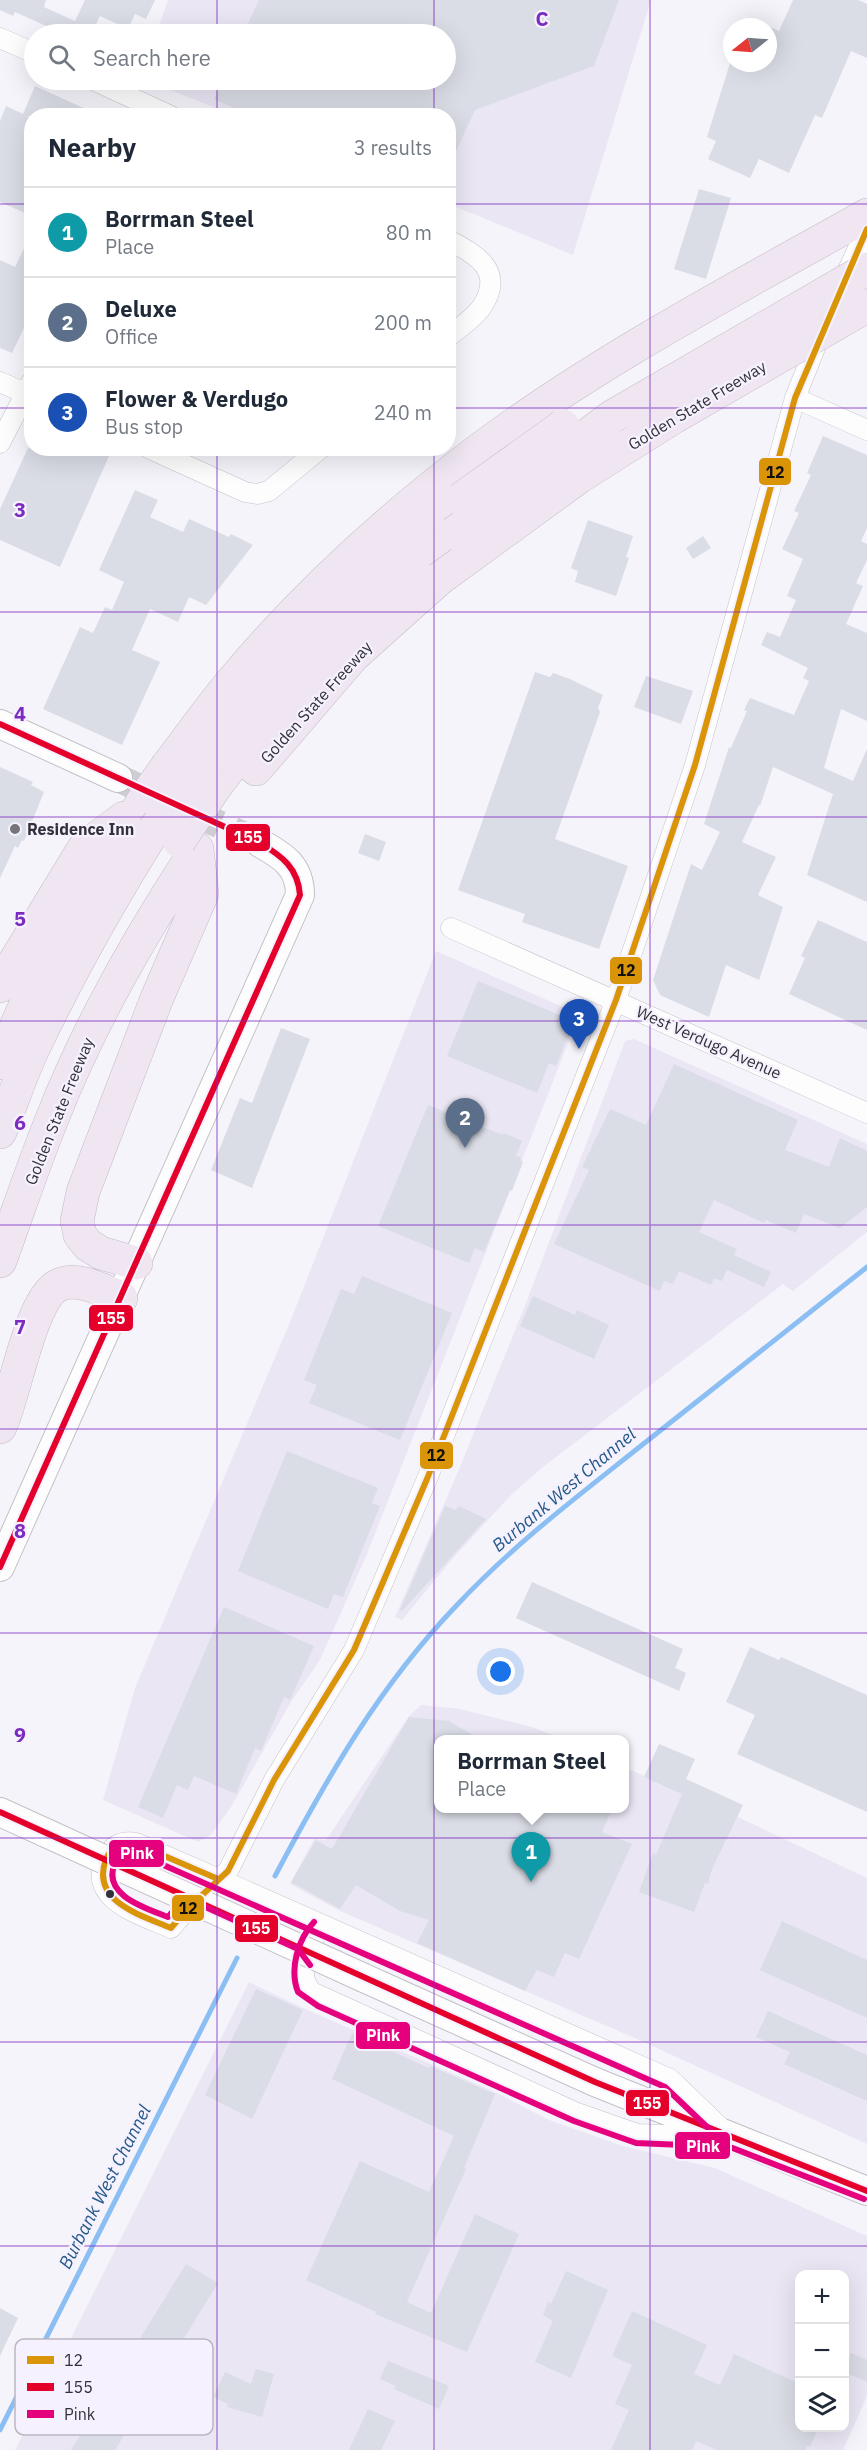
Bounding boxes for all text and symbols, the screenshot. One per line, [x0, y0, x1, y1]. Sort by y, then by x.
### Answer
text: C [535, 5, 549, 32]
north arrow [723, 18, 777, 72]
search box [24, 24, 456, 90]
icon: search [45, 41, 78, 74]
text: Search here [93, 43, 211, 72]
text: Nearby [48, 130, 136, 164]
text: 3 results [354, 134, 432, 161]
text: Borrman Steel [105, 204, 254, 233]
text: 1 [62, 219, 74, 246]
text: 80 m [386, 219, 432, 246]
text: Place [105, 233, 154, 260]
text: Deluxe [105, 294, 177, 323]
text: 2 [62, 309, 74, 336]
text: 200 m [374, 309, 432, 336]
text: Office [105, 323, 158, 350]
street label: Golden State Freeway [624, 356, 770, 454]
text: Flower & Verdugo [105, 384, 288, 413]
text: 3 [62, 399, 74, 426]
text: 240 m [374, 399, 432, 426]
text: Bus stop [105, 413, 183, 440]
line badge: 12 [758, 457, 792, 486]
text: 12 [765, 462, 785, 482]
text: 3 [14, 496, 26, 523]
street label: Golden State Freeway [256, 637, 376, 767]
text: 4 [14, 700, 26, 727]
place label: Residence Inn [27, 819, 134, 839]
marker: Residence Inn [8, 822, 22, 836]
line badge: 155 [225, 823, 271, 852]
text: 155 [234, 827, 263, 847]
text: 5 [14, 905, 26, 932]
line badge: 12 [609, 956, 643, 985]
text: 12 [616, 960, 636, 980]
pin: 3 [560, 1000, 598, 1049]
street label: West Verdugo Avenue [633, 1001, 785, 1083]
street label: Golden State Freeway [20, 1034, 98, 1188]
pin: 2 [446, 1098, 484, 1148]
text: 6 [14, 1109, 26, 1136]
line badge: 155 [88, 1304, 134, 1332]
text: 155 [97, 1308, 126, 1328]
text: 7 [14, 1313, 26, 1340]
water label: Burbank West Channel [487, 1423, 641, 1557]
line badge: 12 [419, 1441, 454, 1470]
text: 12 [426, 1445, 446, 1465]
text: 8 [14, 1517, 26, 1544]
your location [486, 1657, 515, 1686]
text: 9 [14, 1721, 26, 1748]
popup [434, 1735, 629, 1813]
text: Borrman Steel [457, 1746, 606, 1775]
text: Place [457, 1775, 506, 1802]
pin: 1 [512, 1832, 550, 1882]
line badge: Pink [108, 1839, 165, 1868]
text: Pink [120, 1843, 155, 1863]
unlabelled marker [104, 1888, 116, 1900]
line badge: 12 [171, 1894, 205, 1922]
text: 12 [178, 1898, 198, 1918]
line badge: 155 [234, 1914, 279, 1943]
text: 155 [242, 1918, 271, 1938]
line badge: Pink [355, 2021, 411, 2050]
text: Pink [366, 2025, 401, 2045]
line badge: 155 [625, 2089, 670, 2117]
text: 155 [633, 2093, 662, 2113]
water label: Burbank West Channel [53, 2101, 156, 2273]
line badge: Pink [674, 2131, 731, 2160]
text: Pink [686, 2136, 721, 2156]
map controls [795, 2270, 849, 2432]
button: + [795, 2270, 849, 2324]
button: − [795, 2324, 849, 2378]
legend [15, 2339, 213, 2435]
text: 12 [64, 2350, 83, 2370]
text: 155 [64, 2377, 93, 2397]
button: layers [795, 2378, 849, 2432]
text: Pink [64, 2404, 96, 2424]

